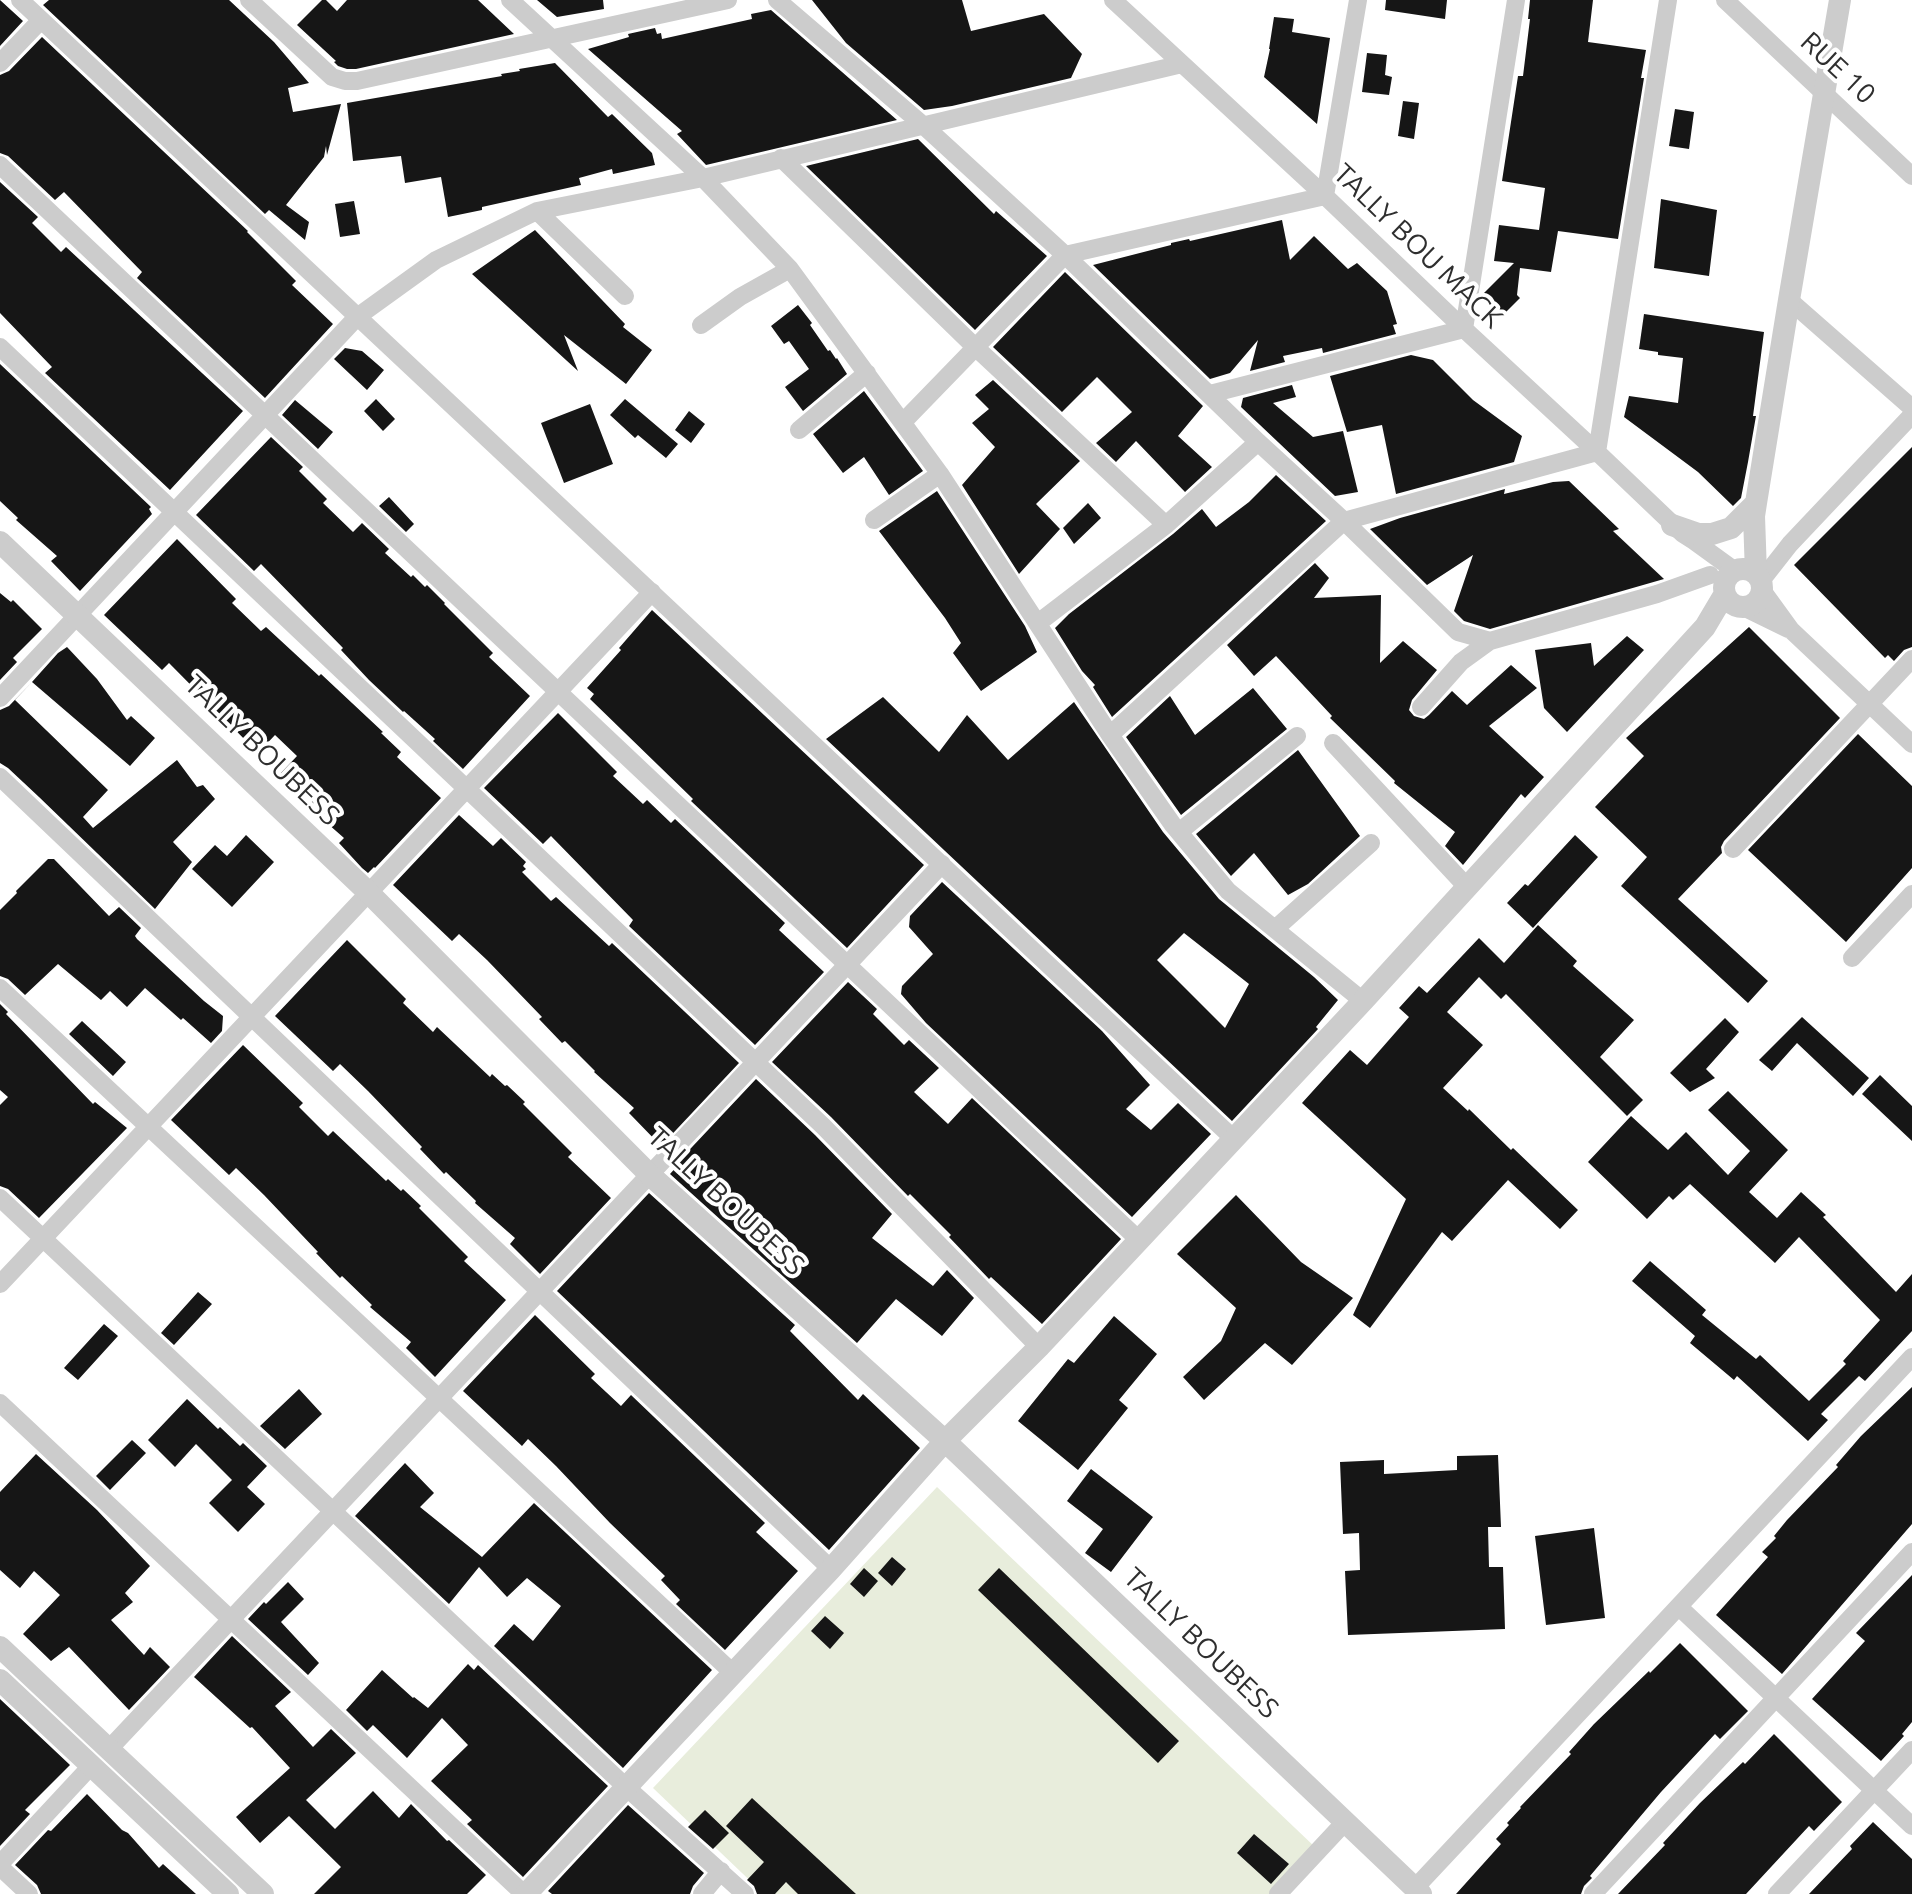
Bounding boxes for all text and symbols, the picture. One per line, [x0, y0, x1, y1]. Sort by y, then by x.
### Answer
street label: RUE 10 [1794, 25, 1882, 111]
street label: TALLY BOU MACK [1326, 157, 1510, 335]
street label: TALLY BOUBESS [178, 668, 346, 832]
street label: TALLY BOUBESS [641, 1120, 811, 1282]
street label: TALLY BOUBESS [1117, 1561, 1285, 1725]

